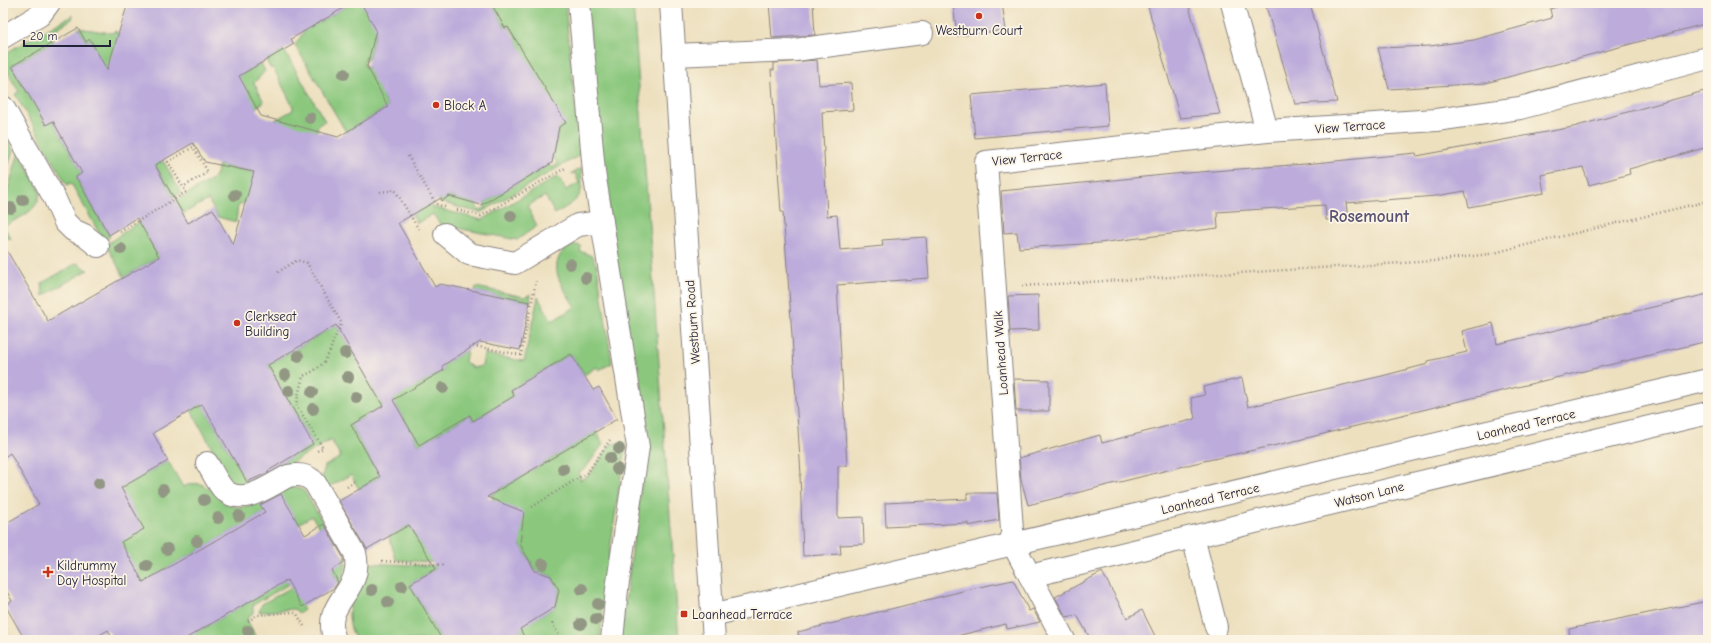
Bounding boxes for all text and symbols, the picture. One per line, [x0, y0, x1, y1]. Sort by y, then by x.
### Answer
marker: Westburn Court [974, 11, 984, 21]
scale bar [24, 22, 110, 48]
place label: Westburn Court [936, 23, 1024, 38]
text: 20 m [30, 29, 58, 43]
place label: Block A [444, 98, 487, 113]
marker: Block A [431, 100, 441, 110]
street label: View Terrace [1314, 117, 1386, 136]
street label: View Terrace [991, 146, 1063, 169]
district label: Rosemount [1329, 207, 1410, 226]
street label: Westburn Road [682, 279, 703, 365]
place label: Clerkseat Building [245, 309, 297, 339]
street label: Loanhead Walk [990, 309, 1011, 396]
marker: Clerkseat Building [232, 318, 242, 328]
street label: Loanhead Terrace [1476, 406, 1577, 443]
street label: Watson Lane [1333, 478, 1406, 510]
street label: Loanhead Terrace [1160, 480, 1261, 517]
place label: Kildrummy Day Hospital [57, 558, 126, 588]
marker: Kildrummy Day Hospital [42, 566, 54, 578]
place label: Loanhead Terrace [692, 607, 793, 622]
marker: Loanhead Terrace [679, 609, 689, 619]

